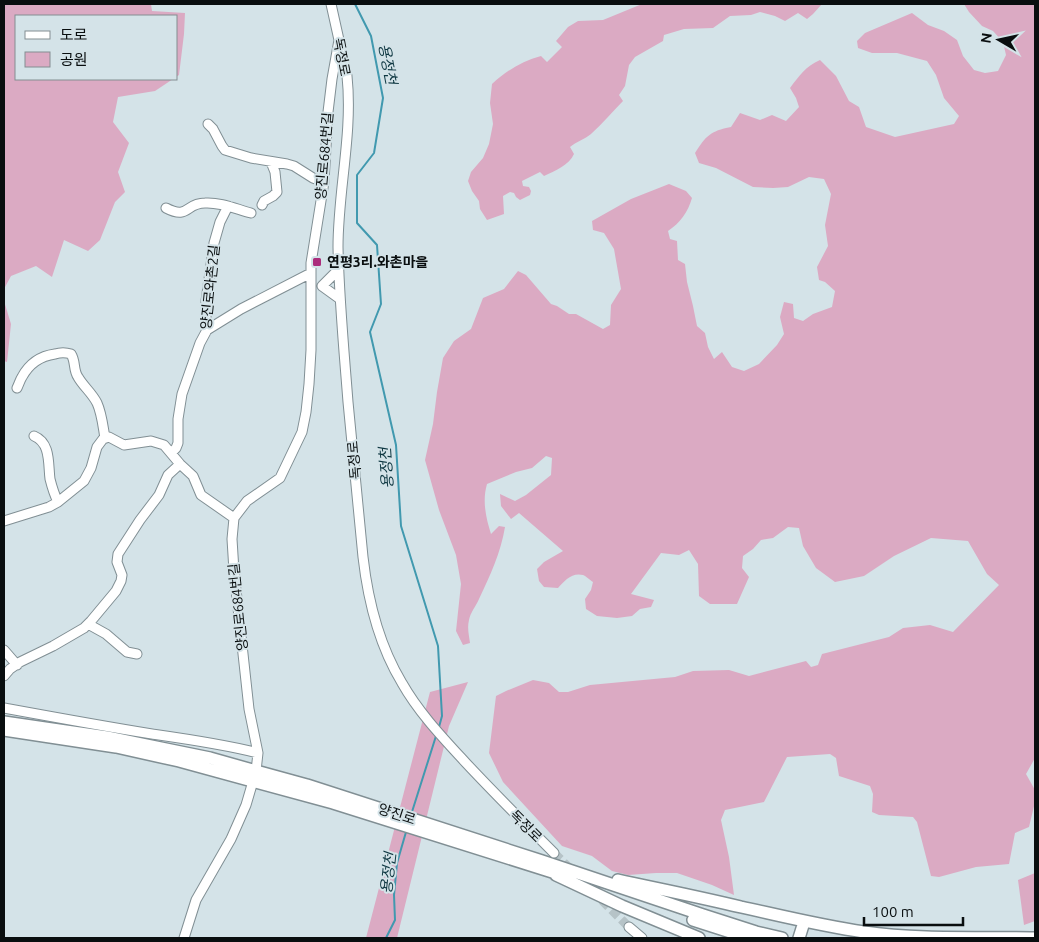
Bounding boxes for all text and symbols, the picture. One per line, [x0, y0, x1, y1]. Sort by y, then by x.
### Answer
legend [15, 15, 178, 80]
north arrow [974, 15, 1024, 65]
text: 도로 [60, 26, 88, 43]
text: N [977, 32, 995, 44]
street label: 독정로 [330, 37, 354, 78]
water label: 용정천 [376, 42, 401, 88]
text: 공원 [60, 51, 88, 68]
street label: 양진로684번길 [312, 111, 336, 201]
street label: 양진로와촌2길 [198, 244, 222, 330]
place label: 연평3리.와촌마을 [327, 254, 429, 270]
marker: 연평3리.와촌마을 [311, 256, 323, 268]
street label: 독정로 [344, 440, 364, 480]
water label: 용정천 [376, 445, 396, 489]
street label: 양진로684번길 [225, 562, 251, 652]
street label: 양진로 [376, 800, 418, 828]
street label: 독정로 [507, 807, 545, 845]
water label: 용정천 [377, 849, 399, 894]
scale bar [864, 894, 963, 926]
text: 100 m [872, 903, 914, 920]

